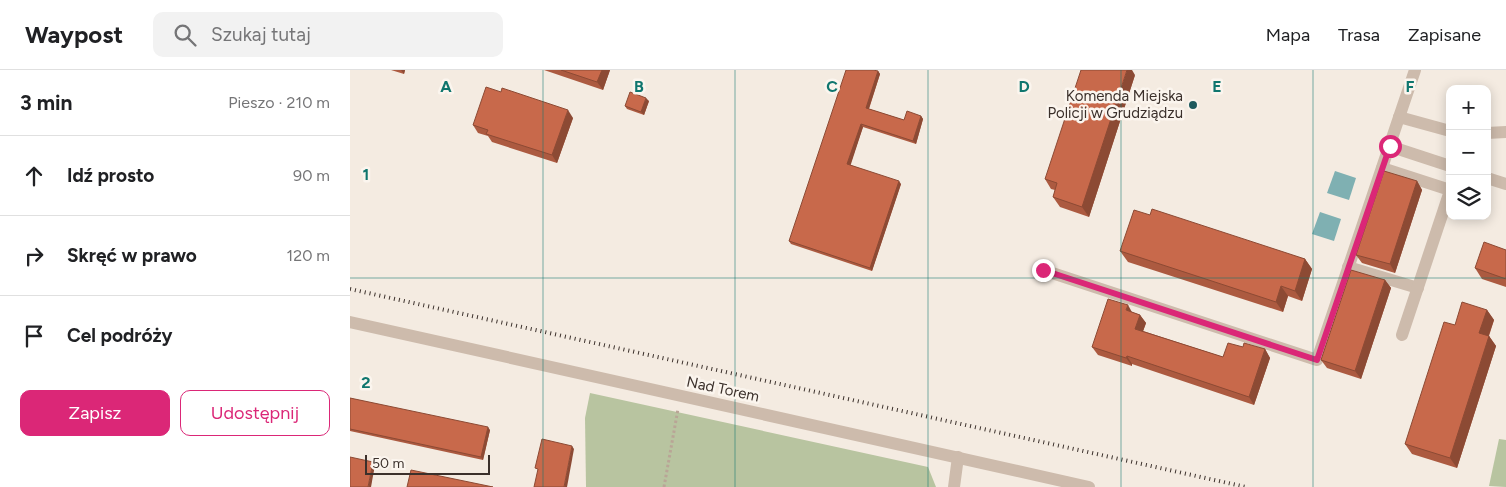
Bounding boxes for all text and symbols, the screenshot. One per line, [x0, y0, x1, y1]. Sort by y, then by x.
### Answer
search box [153, 12, 503, 57]
text: Waypost [25, 20, 123, 49]
icon: search [171, 21, 199, 49]
text: Szukaj tutaj [211, 23, 311, 46]
text: Mapa [1266, 24, 1310, 46]
text: Trasa [1338, 24, 1380, 46]
text: Zapisane [1408, 24, 1481, 46]
text: A [440, 77, 452, 96]
text: B [634, 77, 644, 96]
text: C [826, 77, 838, 96]
text: D [1018, 77, 1030, 96]
text: E [1212, 77, 1222, 96]
text: F [1406, 77, 1415, 96]
map controls [1446, 85, 1491, 220]
button: + [1446, 85, 1491, 130]
place label: Komenda Miejska Policji w Grudziądzu [1048, 87, 1183, 122]
text: 3 min [20, 90, 72, 115]
text: Pieszo · 210 m [228, 93, 330, 112]
marker: Komenda Miejska Policji w Grudziądzu [1187, 99, 1199, 111]
button: − [1446, 130, 1491, 175]
route start [1379, 135, 1402, 158]
icon: ahead [20, 162, 48, 190]
text: Idź prosto [67, 164, 154, 187]
text: 1 [363, 165, 369, 184]
text: 90 m [293, 166, 330, 185]
button: layers [1446, 175, 1491, 220]
icon: right [20, 242, 48, 270]
text: Skręć w prawo [67, 244, 197, 267]
text: 120 m [287, 246, 330, 265]
route end [1032, 259, 1055, 282]
icon: arrive [20, 322, 48, 350]
text: Cel podróży [67, 324, 173, 347]
text: 2 [361, 373, 371, 392]
street label: Nad Torem [685, 373, 761, 405]
button: Zapisz [20, 390, 170, 436]
button: Udostępnij [180, 390, 330, 436]
scale bar [365, 452, 490, 475]
text: 50 m [372, 455, 404, 472]

